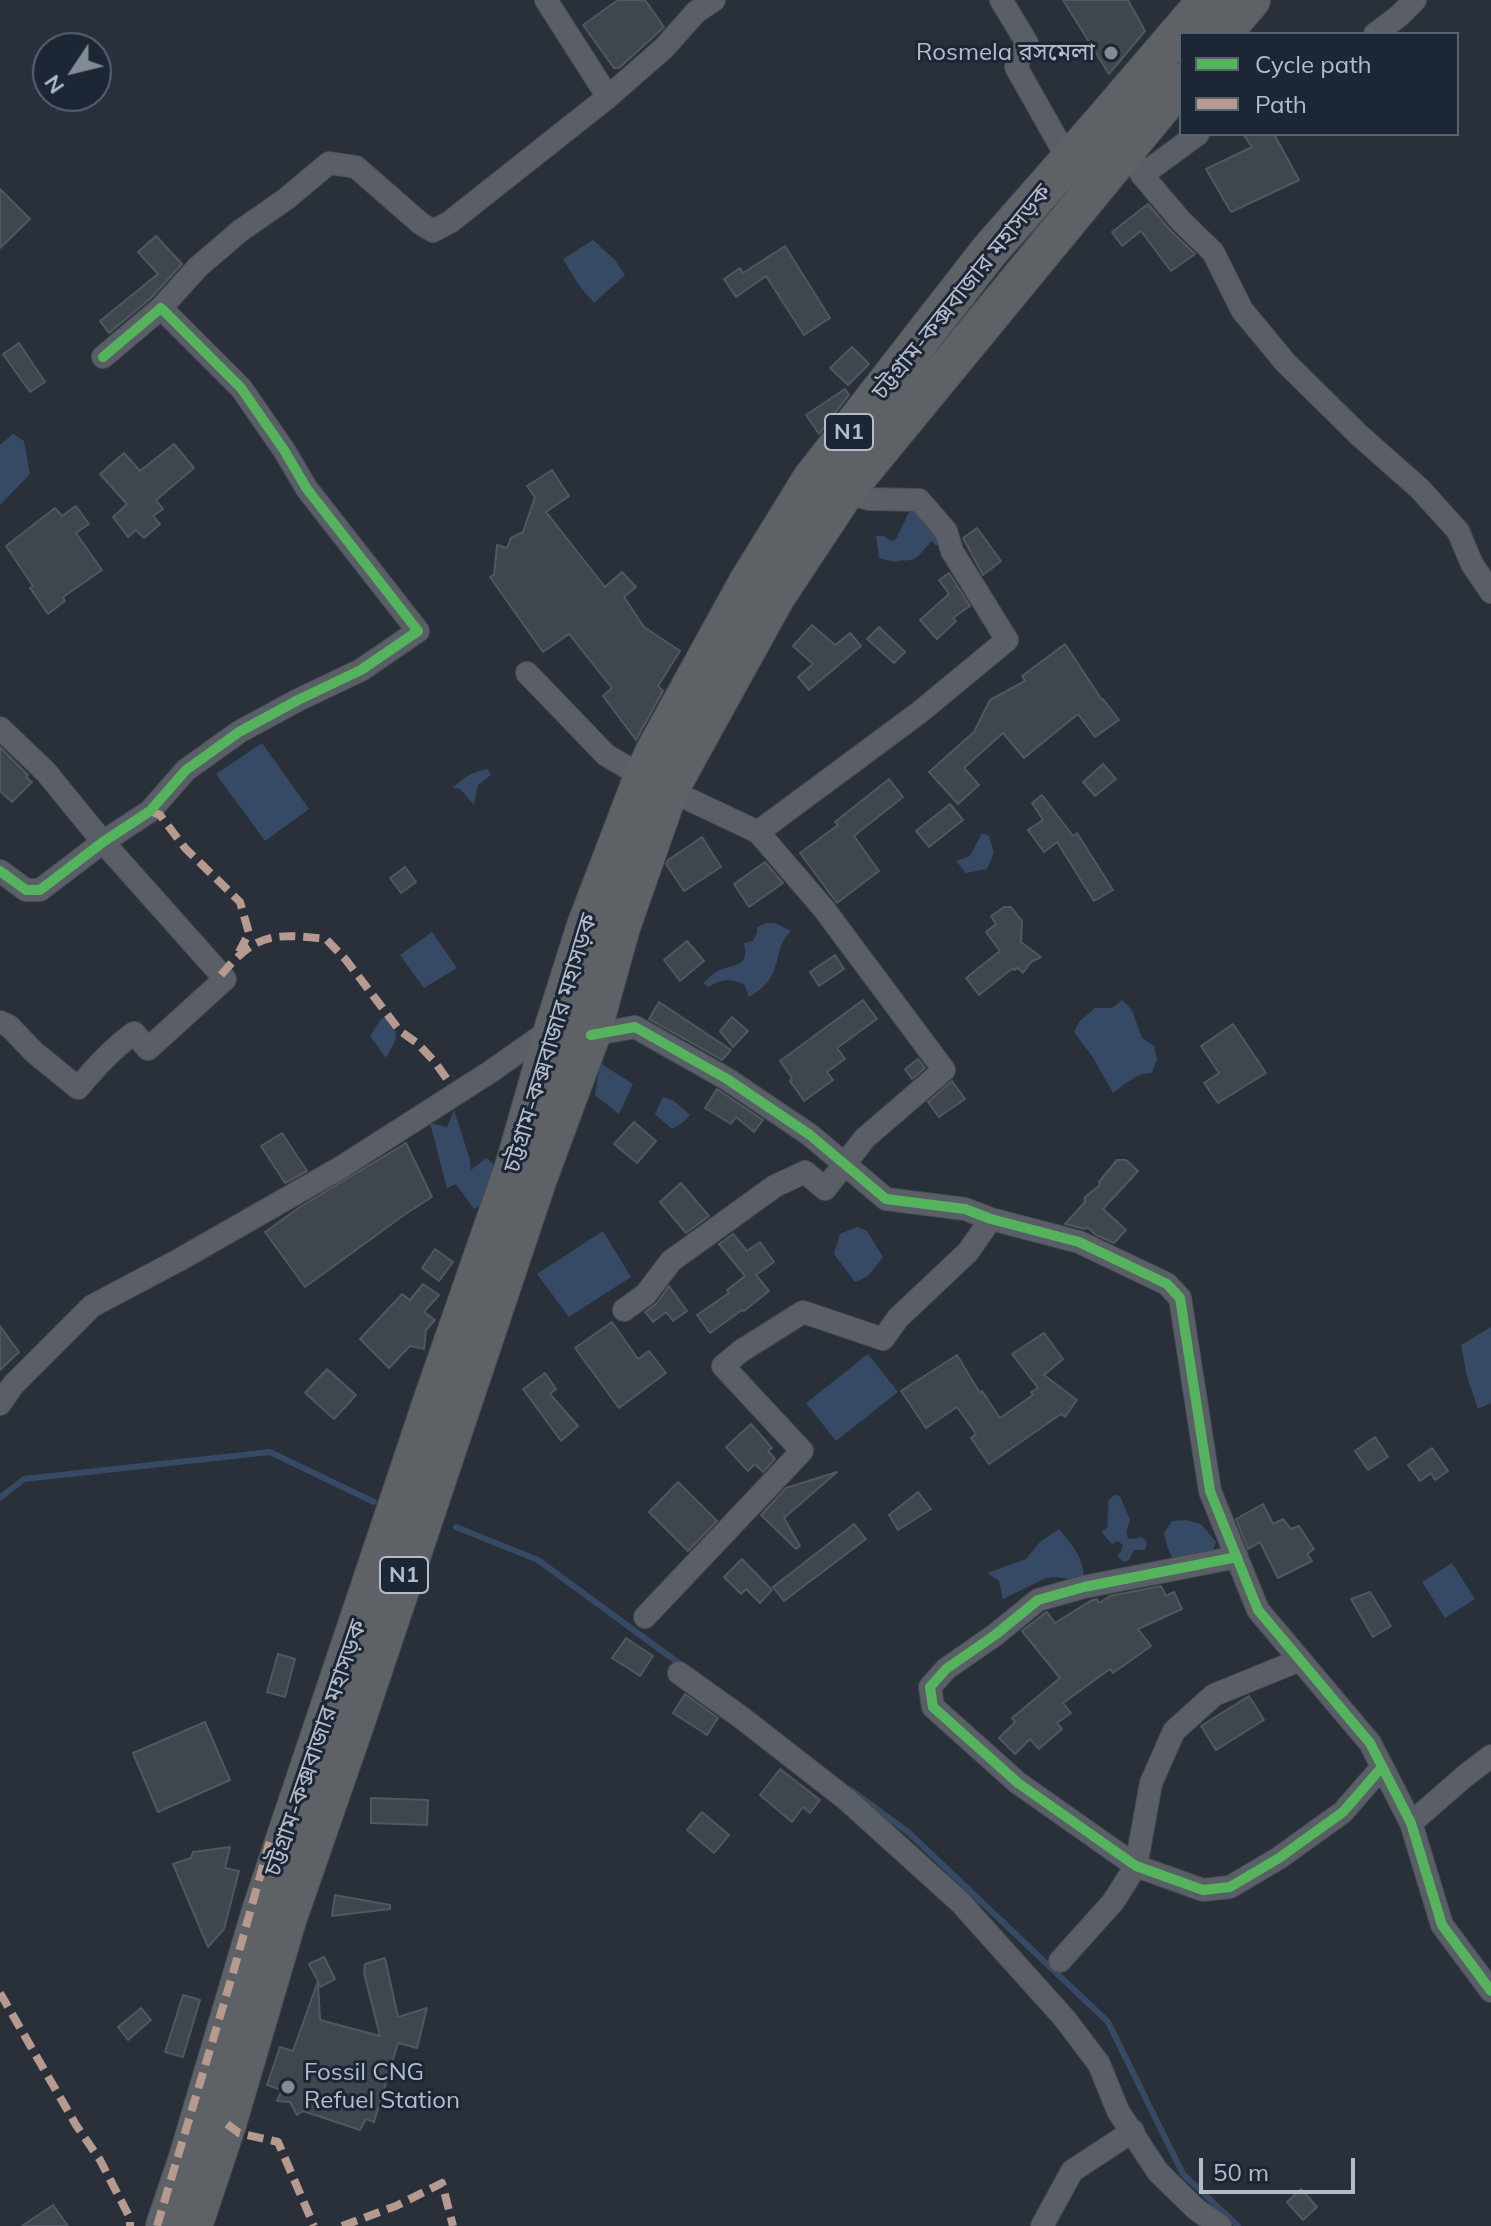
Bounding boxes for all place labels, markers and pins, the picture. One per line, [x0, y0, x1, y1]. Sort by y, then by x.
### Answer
place label: Rosmela রসমেলা [916, 39, 1095, 67]
marker: Rosmela রসমেলা [1102, 44, 1120, 62]
place label: Fossil CNG Refuel Station [304, 2059, 460, 2115]
marker: Fossil CNG Refuel Station [279, 2078, 297, 2096]

